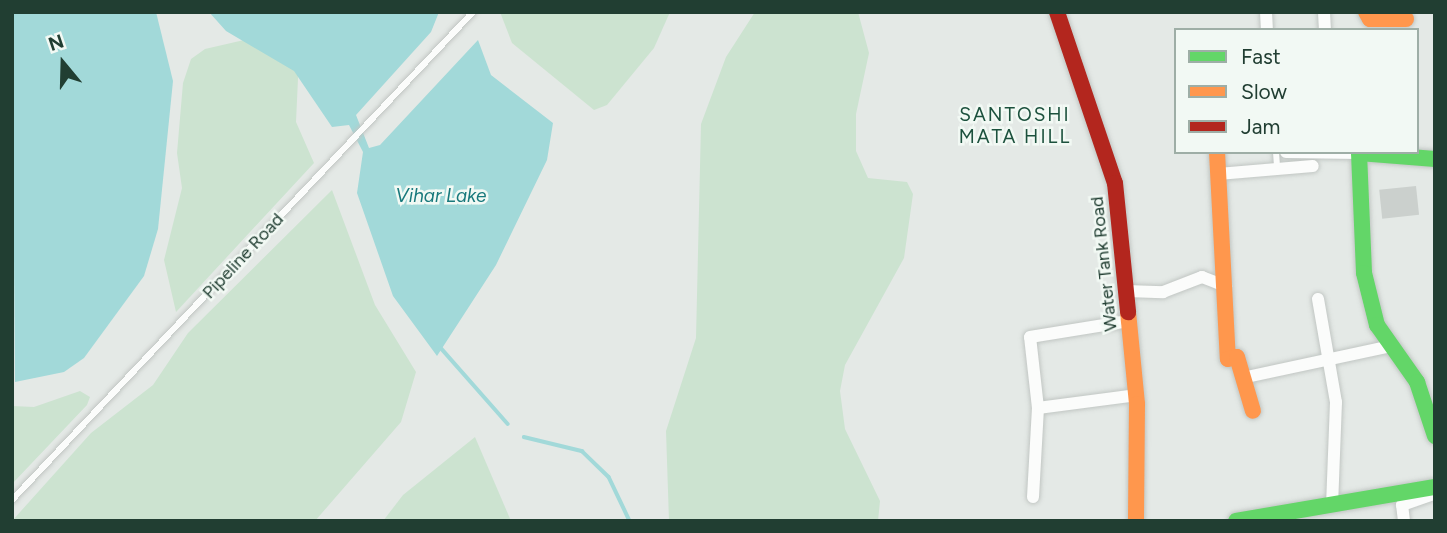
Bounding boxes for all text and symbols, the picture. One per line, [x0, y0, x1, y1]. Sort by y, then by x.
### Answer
north arrow [28, 28, 98, 98]
legend [1174, 28, 1419, 154]
text: N [45, 29, 67, 56]
text: Fast [1241, 44, 1281, 69]
text: Slow [1241, 79, 1287, 104]
district label: SANTOSHI MATA HILL [960, 104, 1070, 148]
text: Jam [1241, 114, 1280, 139]
water label: Vihar Lake [396, 185, 486, 207]
street label: Water Tank Road [1086, 195, 1122, 333]
street label: Pipeline Road [198, 209, 288, 303]

